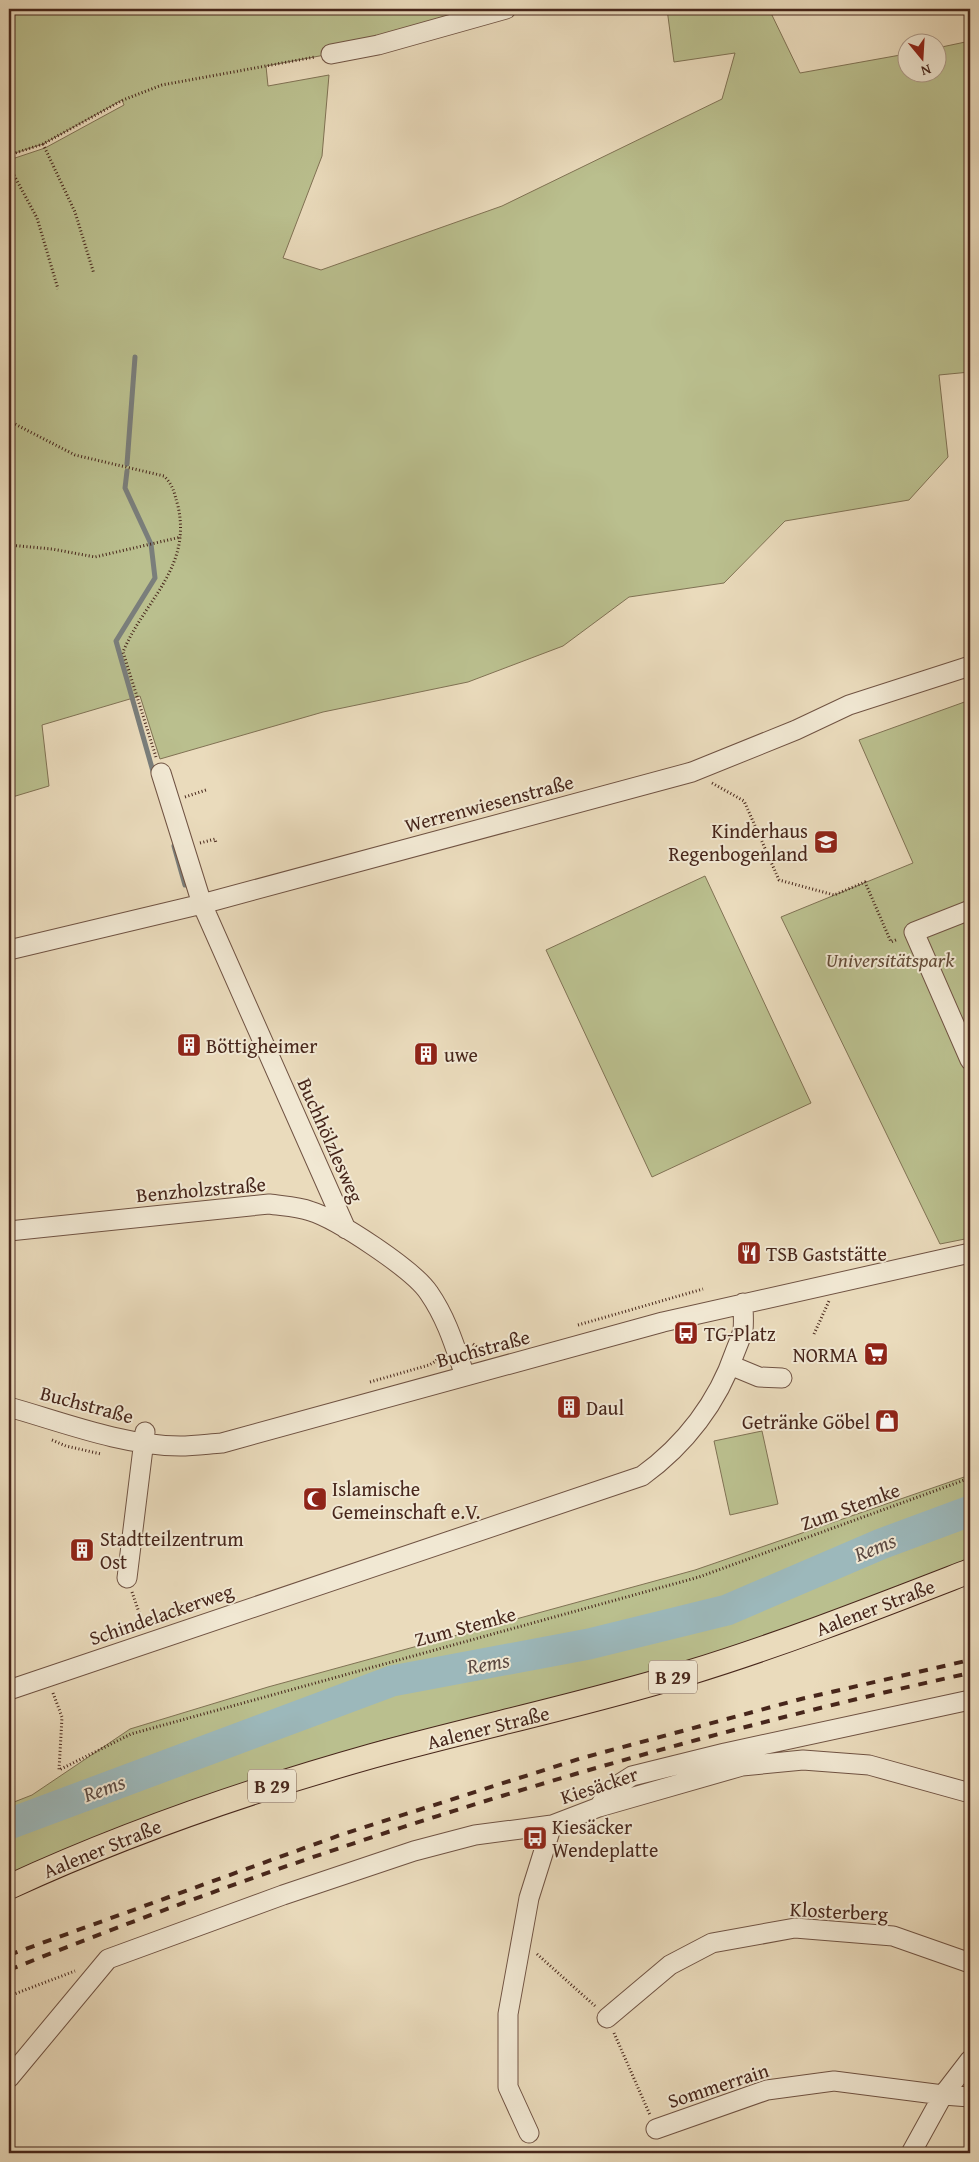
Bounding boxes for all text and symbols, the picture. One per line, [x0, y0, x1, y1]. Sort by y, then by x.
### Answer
north arrow [896, 32, 946, 82]
text: N [918, 59, 934, 82]
street label: Werrenwiesenstraße [401, 767, 577, 839]
place label: Kinderhaus Regenbogenland [668, 816, 808, 868]
school or university icon: Kinderhaus Regenbogenland [813, 829, 839, 855]
park label: Universitätspark [826, 945, 955, 974]
place label: Böttigheimer [206, 1031, 317, 1060]
building icon: Böttigheimer [176, 1032, 202, 1058]
place label: uwe [444, 1040, 478, 1069]
building icon: uwe [413, 1041, 439, 1067]
street label: Buchhölzlesweg [291, 1073, 371, 1207]
street label: Benzholzstraße [135, 1169, 267, 1209]
place label: TSB Gaststätte [766, 1239, 887, 1268]
restaurant icon: TSB Gaststätte [736, 1240, 762, 1266]
place label: TG-Platz [704, 1319, 776, 1348]
bus stop icon: TG-Platz [673, 1320, 699, 1346]
street label: Buchstraße [433, 1322, 533, 1374]
place label: NORMA [793, 1340, 858, 1369]
supermarket icon: NORMA [863, 1341, 889, 1367]
street label: Buchstraße [37, 1378, 137, 1430]
place label: Daul [586, 1393, 624, 1422]
building icon: Daul [556, 1394, 582, 1420]
place label: Getränke Göbel [742, 1407, 870, 1436]
shop icon: Getränke Göbel [874, 1408, 900, 1434]
place label: Islamische Gemeinschaft e.V. [332, 1474, 480, 1526]
street label: Zum Stemke [796, 1475, 904, 1537]
mosque icon: Islamische Gemeinschaft e.V. [302, 1486, 328, 1512]
place label: Stadtteilzentrum Ost [100, 1524, 244, 1576]
water label: Rems [848, 1524, 901, 1570]
building icon: Stadtteilzentrum Ost [69, 1537, 95, 1563]
street label: Aalener Straße [811, 1571, 939, 1643]
street label: Schindelackerweg [85, 1576, 237, 1652]
street label: Zum Stemke [411, 1599, 519, 1653]
water label: Rems [463, 1644, 512, 1682]
road number: B 29 [649, 1660, 697, 1694]
street label: Aalener Straße [424, 1698, 552, 1756]
street label: Kiesäcker [556, 1759, 642, 1811]
water label: Rems [78, 1766, 130, 1810]
road number: B 29 [248, 1770, 296, 1802]
street label: Aalener Straße [38, 1811, 166, 1885]
place label: Kiesäcker Wendeplatte [552, 1812, 658, 1864]
bus stop icon: Kiesäcker Wendeplatte [522, 1825, 548, 1851]
street label: Klosterberg [789, 1894, 889, 1928]
street label: Sommerrain [664, 2055, 772, 2115]

